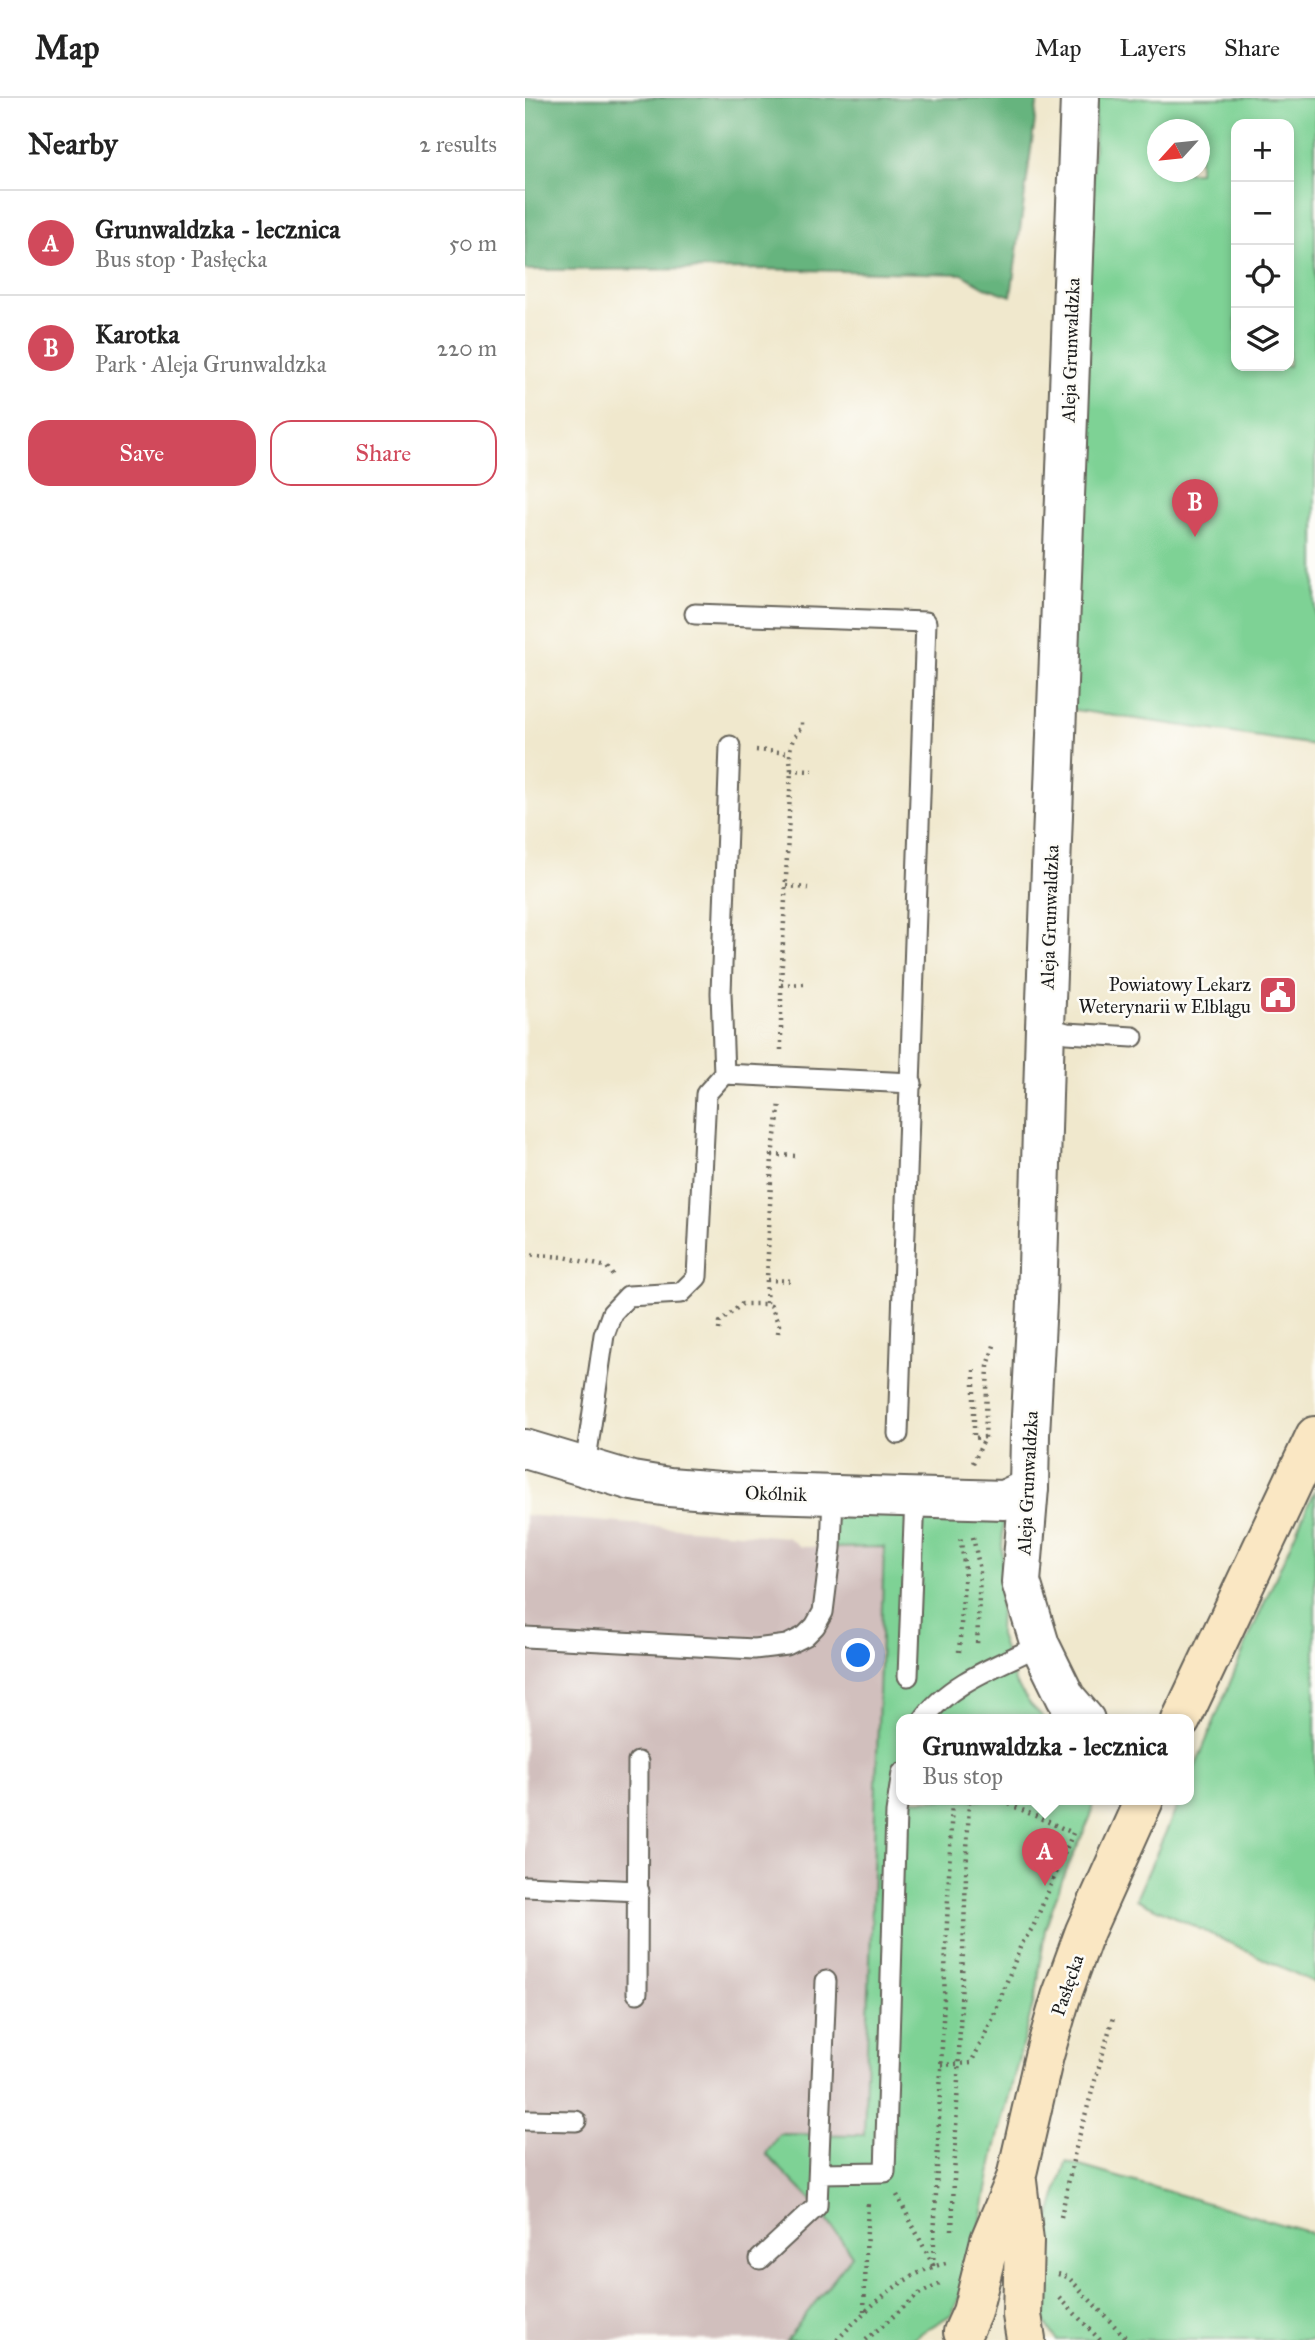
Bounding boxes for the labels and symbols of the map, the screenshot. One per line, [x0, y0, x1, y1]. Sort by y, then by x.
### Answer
north arrow [1147, 119, 1210, 182]
street label: Aleja Grunwaldzka [1056, 276, 1085, 424]
pin: B [1172, 479, 1218, 537]
street label: Aleja Grunwaldzka [1035, 843, 1064, 991]
place label: Powiatowy Lekarz Weterynarii w Elblągu [1078, 973, 1251, 1019]
public building icon: Powiatowy Lekarz Weterynarii w Elblągu [1257, 974, 1299, 1016]
street label: Aleja Grunwaldzka [1012, 1409, 1043, 1557]
street label: Okólnik [745, 1481, 808, 1506]
your location [841, 1638, 875, 1672]
pin: A [1022, 1828, 1068, 1886]
street label: Pasłęcka [1046, 1951, 1089, 2019]

